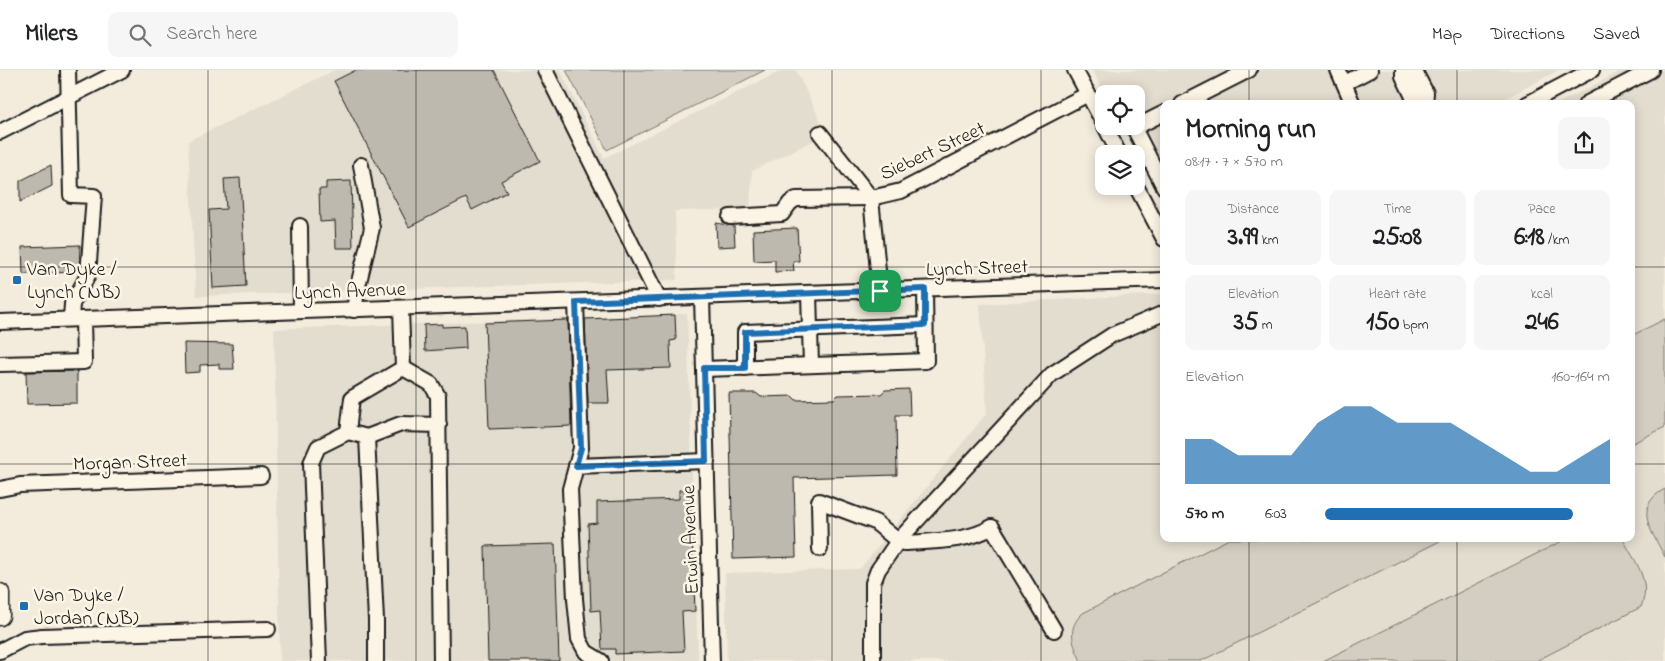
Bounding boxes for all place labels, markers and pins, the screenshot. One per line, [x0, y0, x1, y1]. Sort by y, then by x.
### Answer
place label: Van Dyke / Lynch (NB) [26, 256, 120, 308]
pin [859, 270, 901, 312]
marker: Van Dyke / Lynch (NB) [11, 274, 23, 286]
place label: Van Dyke / Jordan (NB) [33, 582, 139, 634]
marker: Van Dyke / Jordan (NB) [18, 600, 30, 612]

